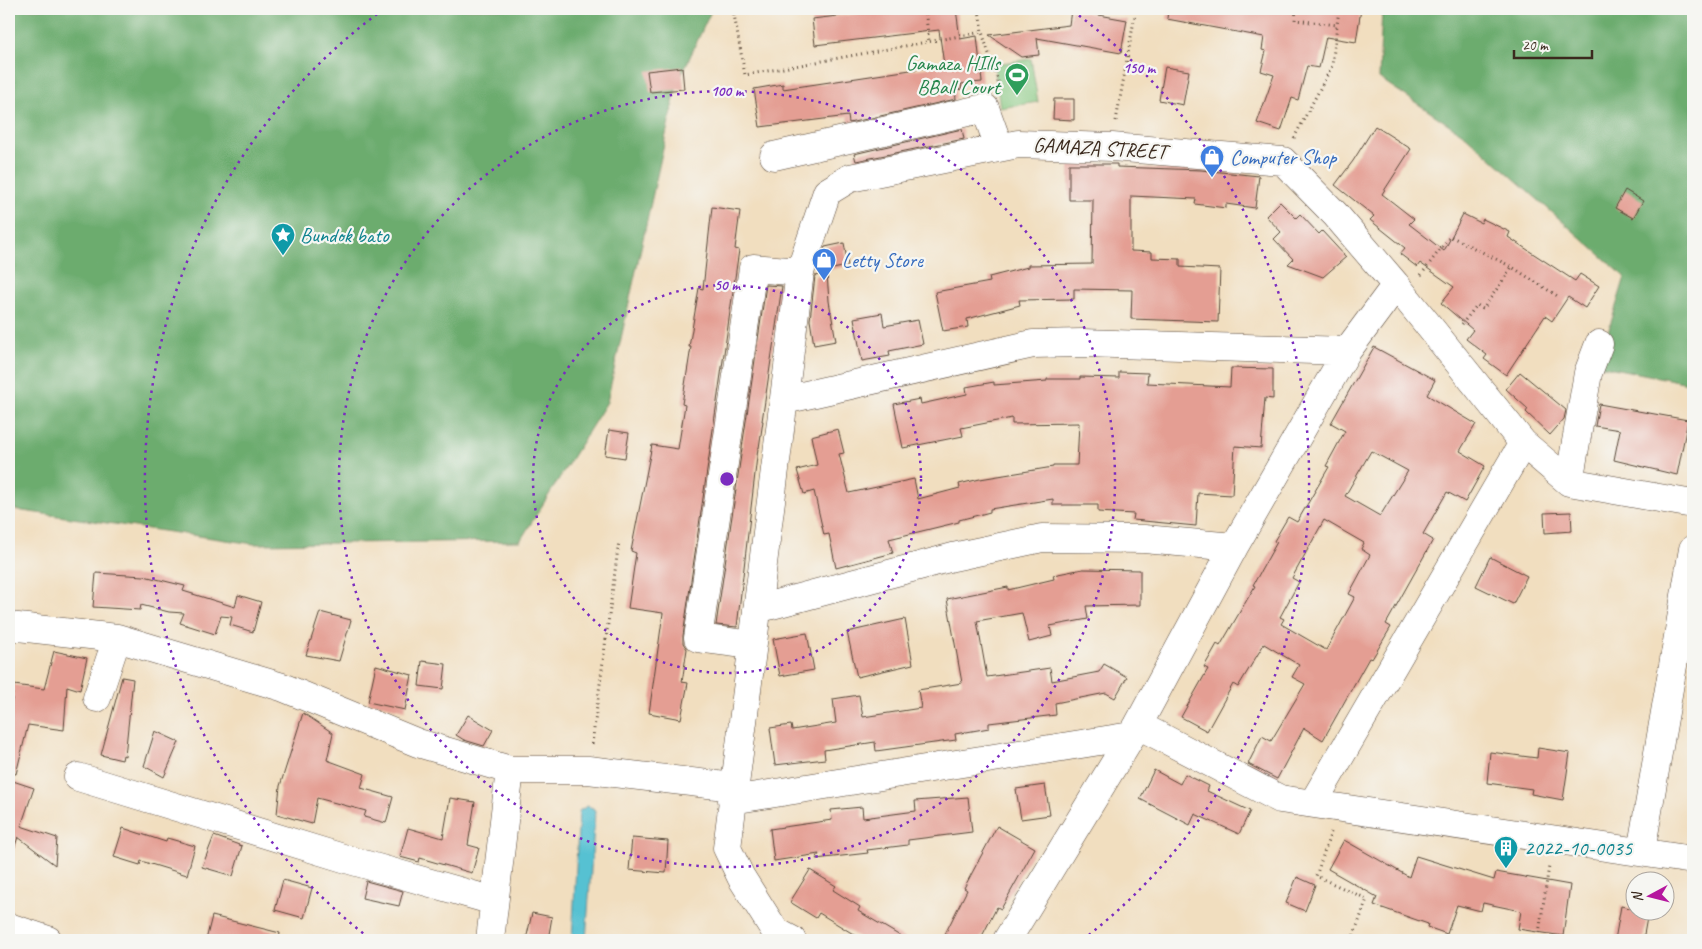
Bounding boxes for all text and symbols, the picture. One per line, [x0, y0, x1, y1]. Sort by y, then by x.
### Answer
scale bar [1514, 28, 1592, 60]
text: 20 m [1522, 36, 1549, 55]
place label: Gamaza HIlls BBall Court [906, 50, 1002, 100]
text: 150 m [1123, 59, 1157, 78]
sports icon: Gamaza HIlls BBall Court [1004, 62, 1030, 96]
text: 100 m [711, 82, 745, 101]
street label: GAMAZA STREET [1032, 132, 1172, 165]
shop icon: Computer Shop [1199, 144, 1225, 178]
place label: Computer Shop [1230, 144, 1338, 170]
place icon: Bundok bato [270, 222, 296, 256]
place label: Bundok bato [300, 222, 390, 248]
shop icon: Letty Store [811, 247, 837, 281]
place label: Letty Store [842, 247, 924, 273]
text: 50 m [714, 276, 741, 295]
centre of rings [718, 470, 736, 488]
building icon: 2022-10-0035 [1493, 835, 1519, 869]
place label: 2022-10-0035 [1524, 835, 1634, 861]
north arrow [1624, 872, 1674, 922]
text: N [1628, 890, 1647, 903]

